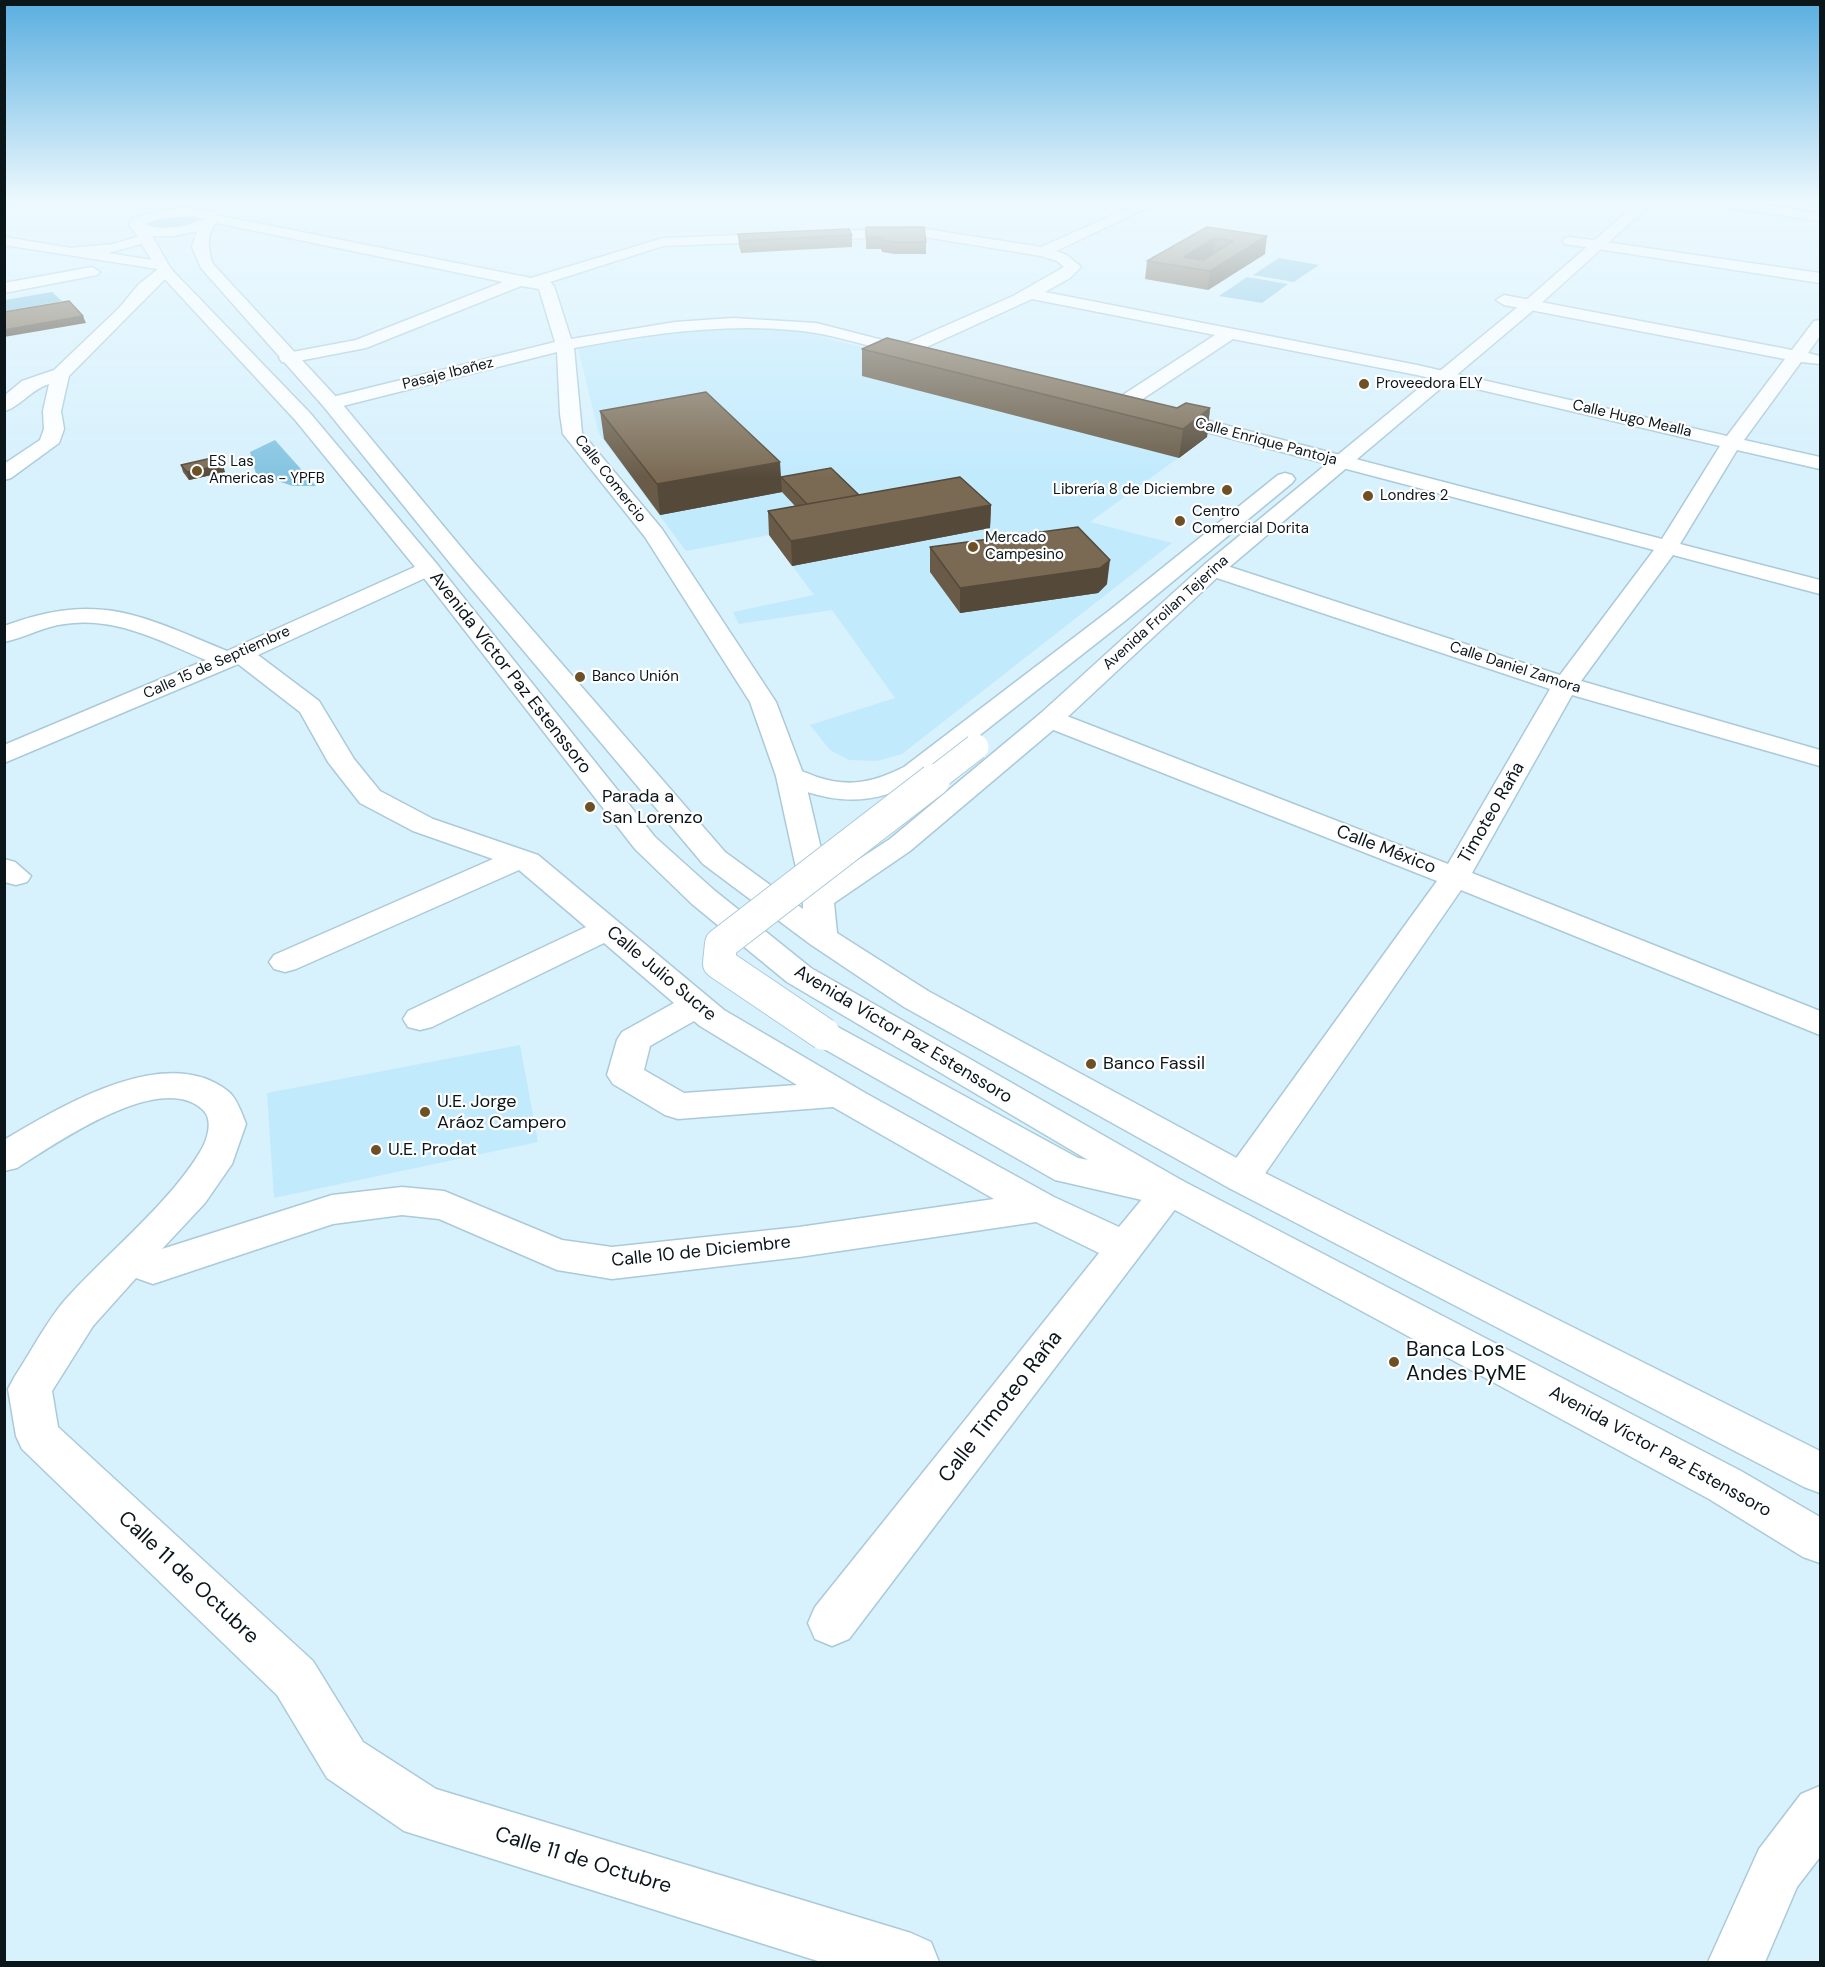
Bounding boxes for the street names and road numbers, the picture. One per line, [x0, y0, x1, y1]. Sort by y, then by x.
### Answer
street label: Pasaje Ibañez [401, 354, 495, 394]
street label: Calle Hugo Mealla [1571, 397, 1693, 441]
street label: Calle Enrique Pantoja [1193, 414, 1339, 470]
street label: Calle Comercio [570, 432, 650, 526]
street label: Avenida Froilan Tejerina [1100, 552, 1232, 674]
street label: Avenida Víctor Paz Estenssoro [424, 568, 596, 778]
street label: Calle 15 de Septiembre [141, 623, 293, 703]
street label: Calle Daniel Zamora [1447, 638, 1583, 698]
street label: Timoteo Raña [1454, 758, 1530, 868]
street label: Calle México [1333, 821, 1439, 879]
street label: Calle Julio Sucre [602, 922, 720, 1026]
street label: Avenida Víctor Paz Estenssoro [790, 961, 1016, 1109]
street label: Calle 10 de Diciembre [610, 1232, 792, 1272]
street label: Calle Timoteo Raña [934, 1326, 1068, 1488]
street label: Avenida Víctor Paz Estenssoro [1545, 1382, 1775, 1522]
street label: Calle 11 de Octubre [112, 1506, 264, 1650]
street label: Calle 11 de Octubre [492, 1822, 674, 1900]

